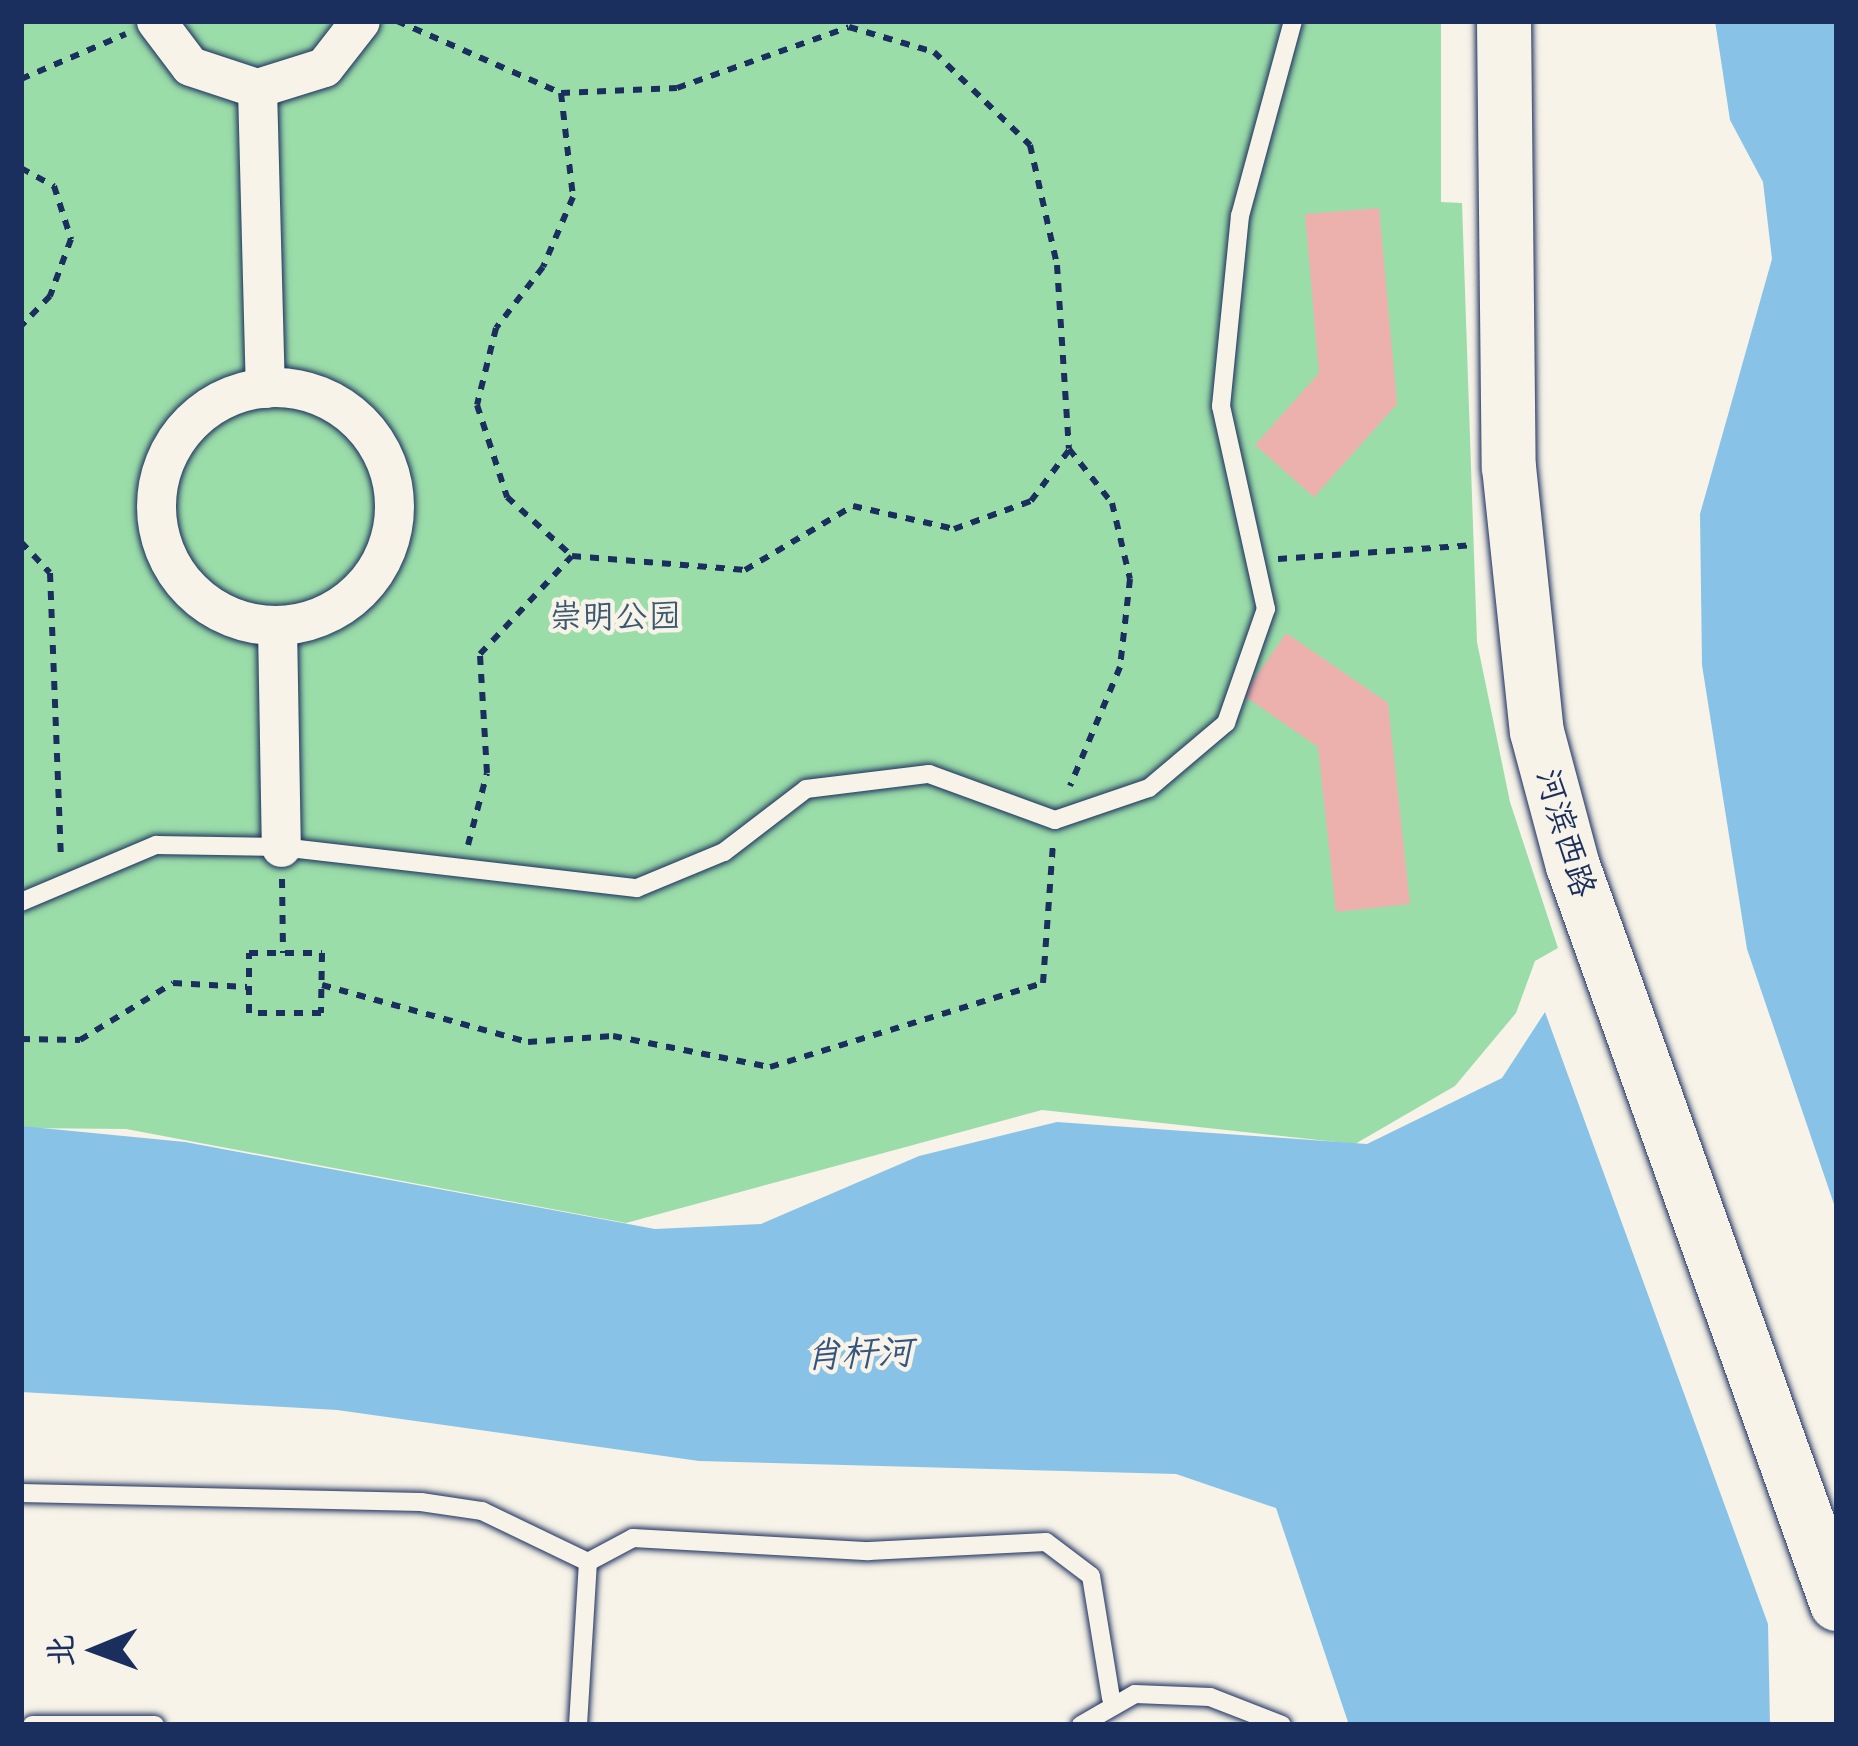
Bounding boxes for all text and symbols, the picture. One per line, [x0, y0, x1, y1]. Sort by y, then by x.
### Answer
park label: 崇明公园 [549, 596, 681, 636]
street label: 河滨西路 [1528, 764, 1604, 902]
water label: 肖杆河 [804, 1330, 914, 1376]
north arrow [36, 1590, 156, 1710]
text: 北 [39, 1634, 81, 1667]

